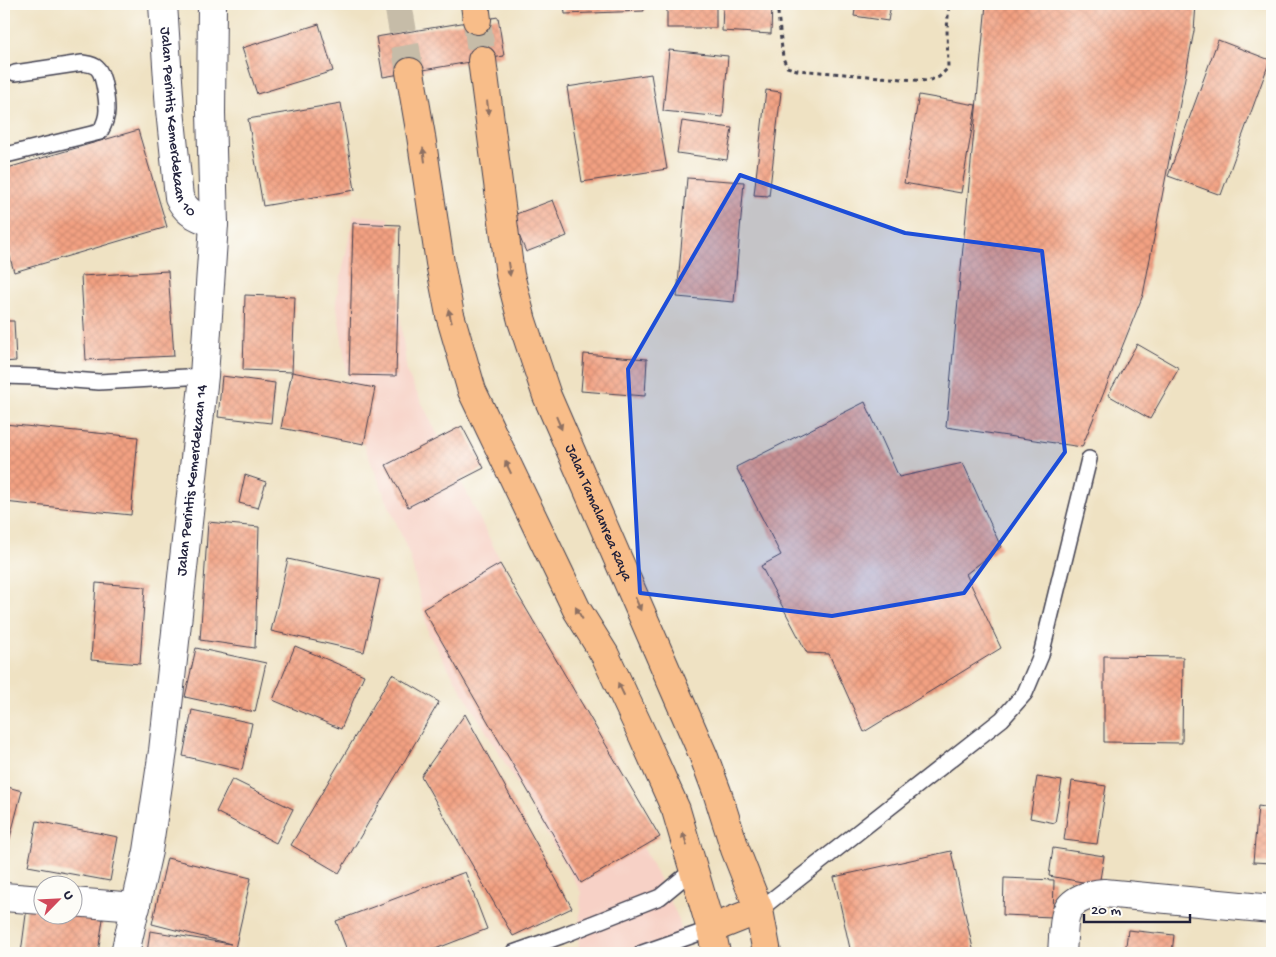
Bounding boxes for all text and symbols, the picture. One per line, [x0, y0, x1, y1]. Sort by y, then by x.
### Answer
street label: Jalan Perintis Kemerdekaan 10 [156, 26, 199, 222]
one-way arrow [484, 100, 492, 116]
one-way arrow [420, 147, 428, 163]
one-way arrow [506, 261, 514, 277]
one-way arrow [446, 308, 454, 323]
street label: Jalan Perintis Kemerdekaan 14 [173, 384, 212, 577]
one-way arrow [556, 416, 564, 430]
street label: Jalan Tamalanrea Raya [560, 442, 636, 585]
one-way arrow [503, 460, 511, 474]
one-way arrow [634, 597, 642, 611]
one-way arrow [575, 606, 584, 620]
one-way arrow [617, 682, 626, 697]
one-way arrow [680, 831, 688, 846]
north arrow [32, 874, 82, 924]
text: U [58, 889, 77, 903]
scale bar [1084, 892, 1190, 924]
text: 20 m [1091, 902, 1121, 920]

